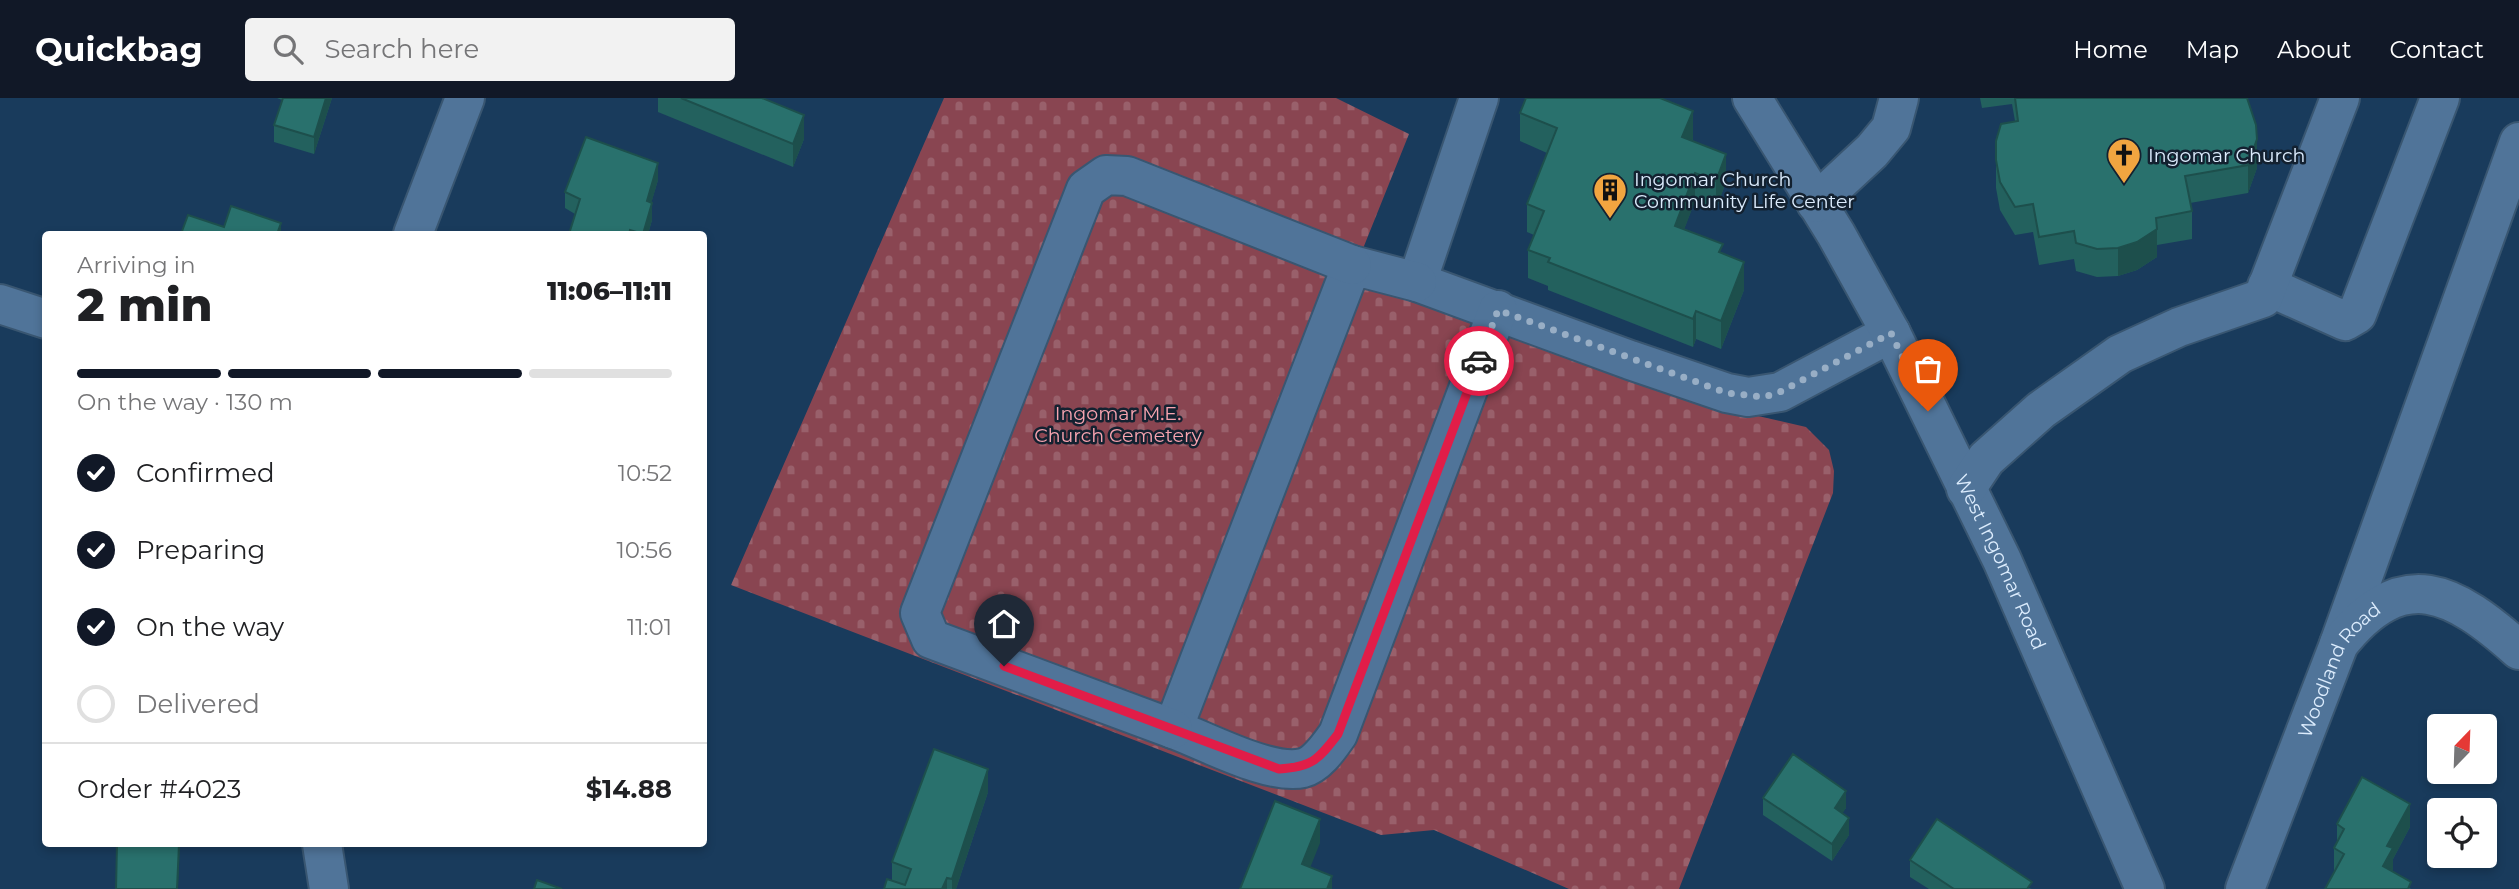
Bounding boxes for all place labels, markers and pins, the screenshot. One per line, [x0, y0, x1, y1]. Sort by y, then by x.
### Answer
church icon: Ingomar Church [2105, 136, 2143, 185]
place label: Ingomar Church [2148, 144, 2305, 167]
place label: Ingomar Church Community Life Center [1634, 168, 1855, 213]
building icon: Ingomar Church Community Life Center [1591, 171, 1629, 220]
pin [1898, 339, 1958, 411]
pin [974, 594, 1034, 666]

